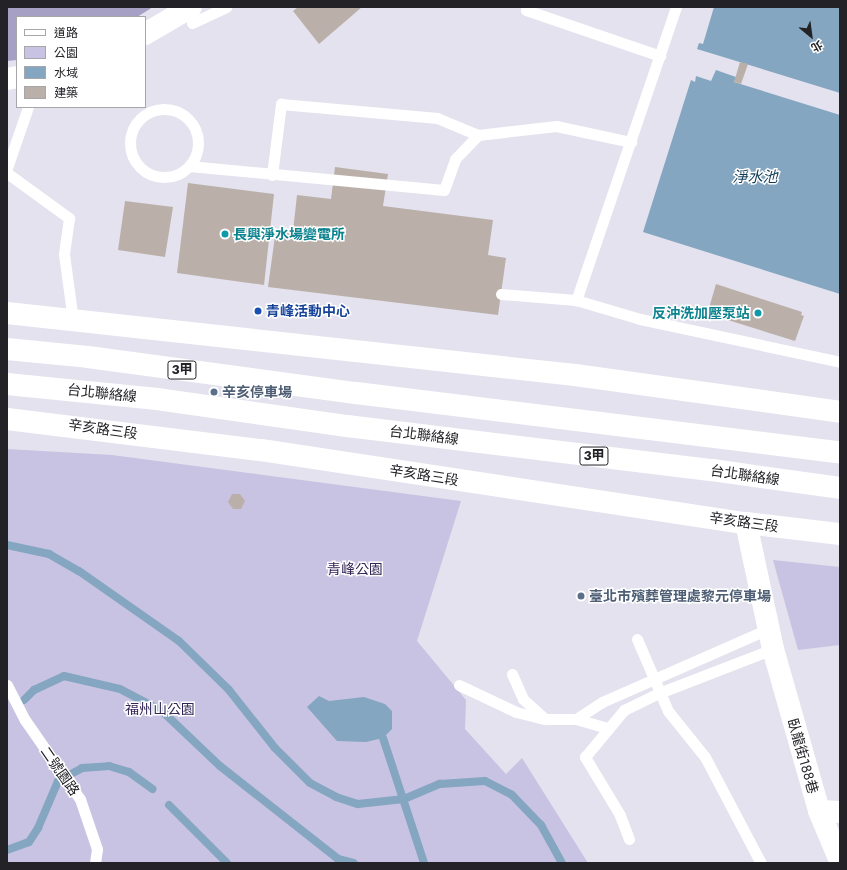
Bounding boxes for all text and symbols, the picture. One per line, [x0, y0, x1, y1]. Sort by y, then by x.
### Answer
legend [16, 16, 146, 108]
north arrow [791, 16, 831, 56]
text: 道路 [54, 24, 78, 42]
text: 北 [808, 37, 826, 56]
text: 公園 [54, 44, 78, 62]
text: 水域 [54, 64, 78, 82]
text: 建築 [54, 84, 78, 102]
water label: 淨水池 [733, 169, 777, 187]
place label: 長興淨水場變電所 [233, 226, 345, 242]
marker: 長興淨水場變電所 [220, 229, 230, 239]
place label: 青峰活動中心 [266, 303, 350, 319]
place label: 反沖洗加壓泵站 [652, 305, 750, 321]
marker: 青峰活動中心 [253, 306, 263, 316]
marker: 反沖洗加壓泵站 [753, 308, 763, 318]
road number: 3甲 [167, 359, 197, 381]
street label: 台北聯絡線 [66, 381, 138, 405]
place label: 辛亥停車場 [222, 384, 292, 400]
marker: 辛亥停車場 [209, 387, 219, 397]
street label: 辛亥路三段 [67, 416, 139, 442]
street label: 台北聯絡線 [388, 422, 460, 448]
road number: 3甲 [579, 445, 609, 467]
street label: 辛亥路三段 [388, 461, 460, 489]
street label: 台北聯絡線 [709, 462, 781, 488]
street label: 辛亥路三段 [708, 509, 780, 535]
park label: 青峰公園 [327, 561, 383, 577]
place label: 臺北市殯葬管理處黎元停車場 [589, 588, 771, 604]
marker: 臺北市殯葬管理處黎元停車場 [576, 591, 586, 601]
park label: 福州山公園 [125, 701, 195, 717]
street label: 臥龍街188巷 [784, 716, 822, 796]
street label: 二號園路 [37, 743, 83, 799]

